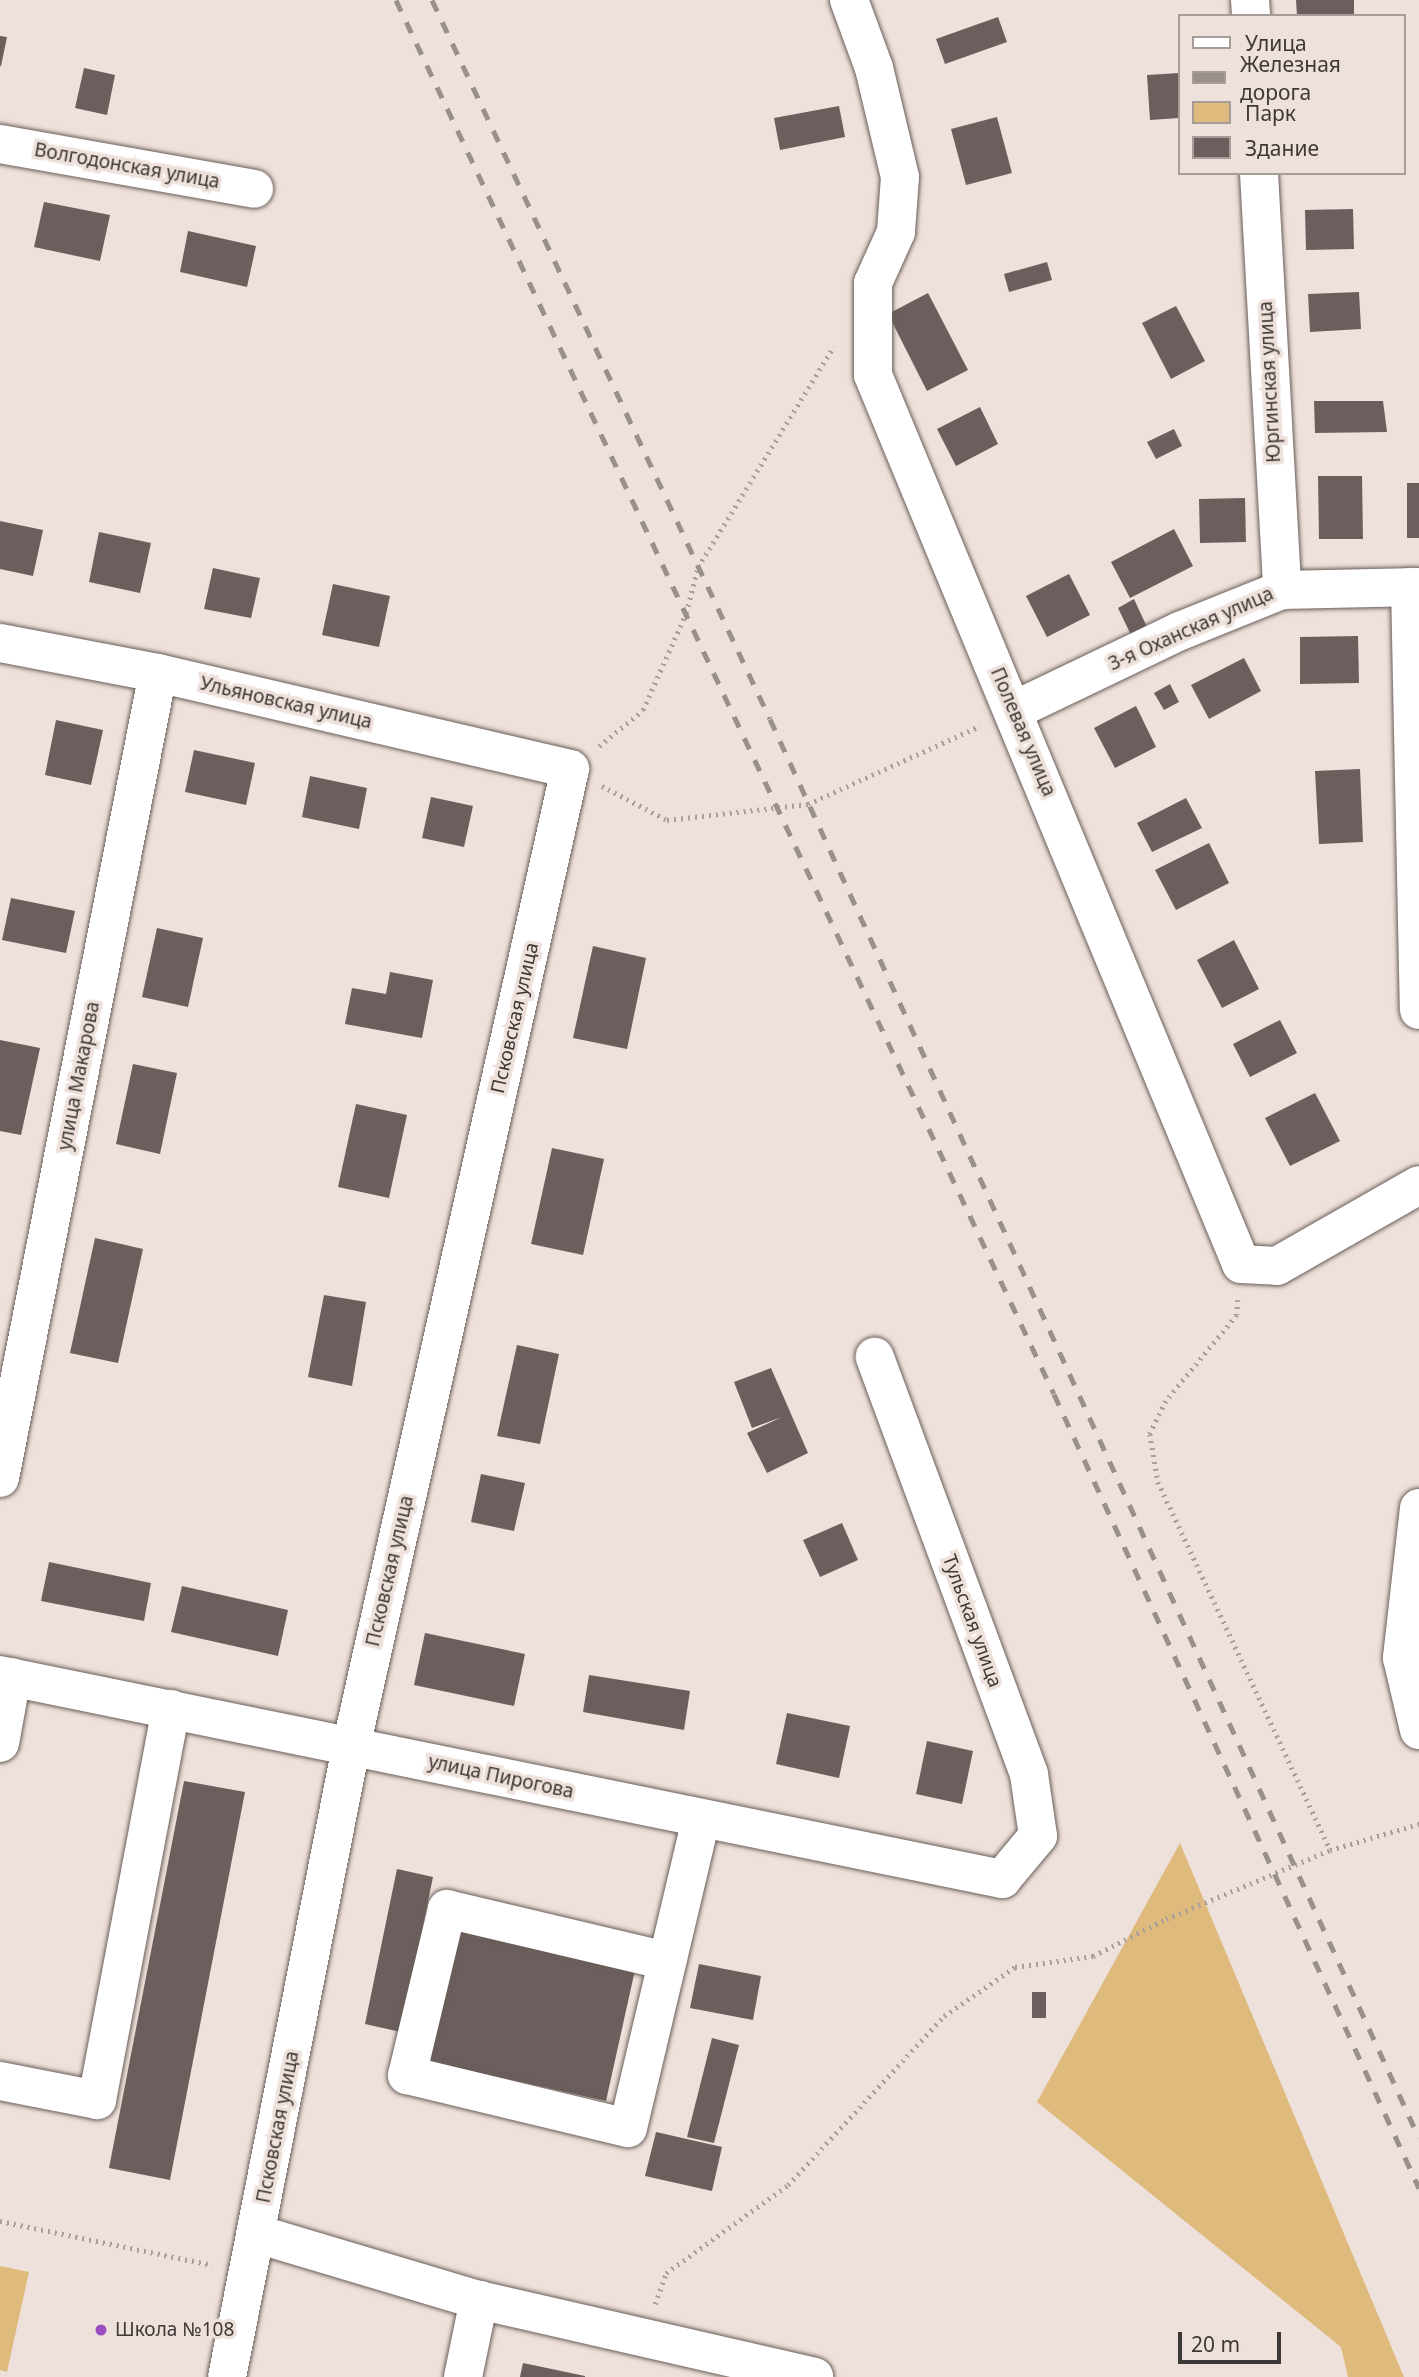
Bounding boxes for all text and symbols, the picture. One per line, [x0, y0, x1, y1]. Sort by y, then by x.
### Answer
legend [1178, 14, 1405, 175]
text: Улица [1245, 29, 1307, 57]
text: Железная дорога [1240, 50, 1341, 106]
text: Парк [1245, 99, 1296, 127]
text: Здание [1245, 134, 1319, 162]
street label: Волгодонская улица [32, 138, 222, 194]
street label: Юргинская улица [1254, 301, 1286, 463]
street label: 3-я Оханская улица [1105, 582, 1277, 676]
street label: Полевая улица [986, 664, 1060, 800]
street label: Ульяновская улица [198, 672, 374, 734]
street label: Псковская улица [487, 940, 543, 1096]
street label: улица Макарова [53, 1000, 105, 1152]
street label: Псковская улица [362, 1493, 418, 1649]
street label: Тульская улица [937, 1551, 1007, 1691]
street label: улица Пирогова [426, 1750, 576, 1804]
street label: Псковская улица [252, 2049, 304, 2205]
scale bar [1181, 2318, 1284, 2362]
place label: Школа №108 [115, 2319, 234, 2341]
marker: Школа №108 [93, 2322, 109, 2338]
text: 20 m [1191, 2330, 1240, 2358]

